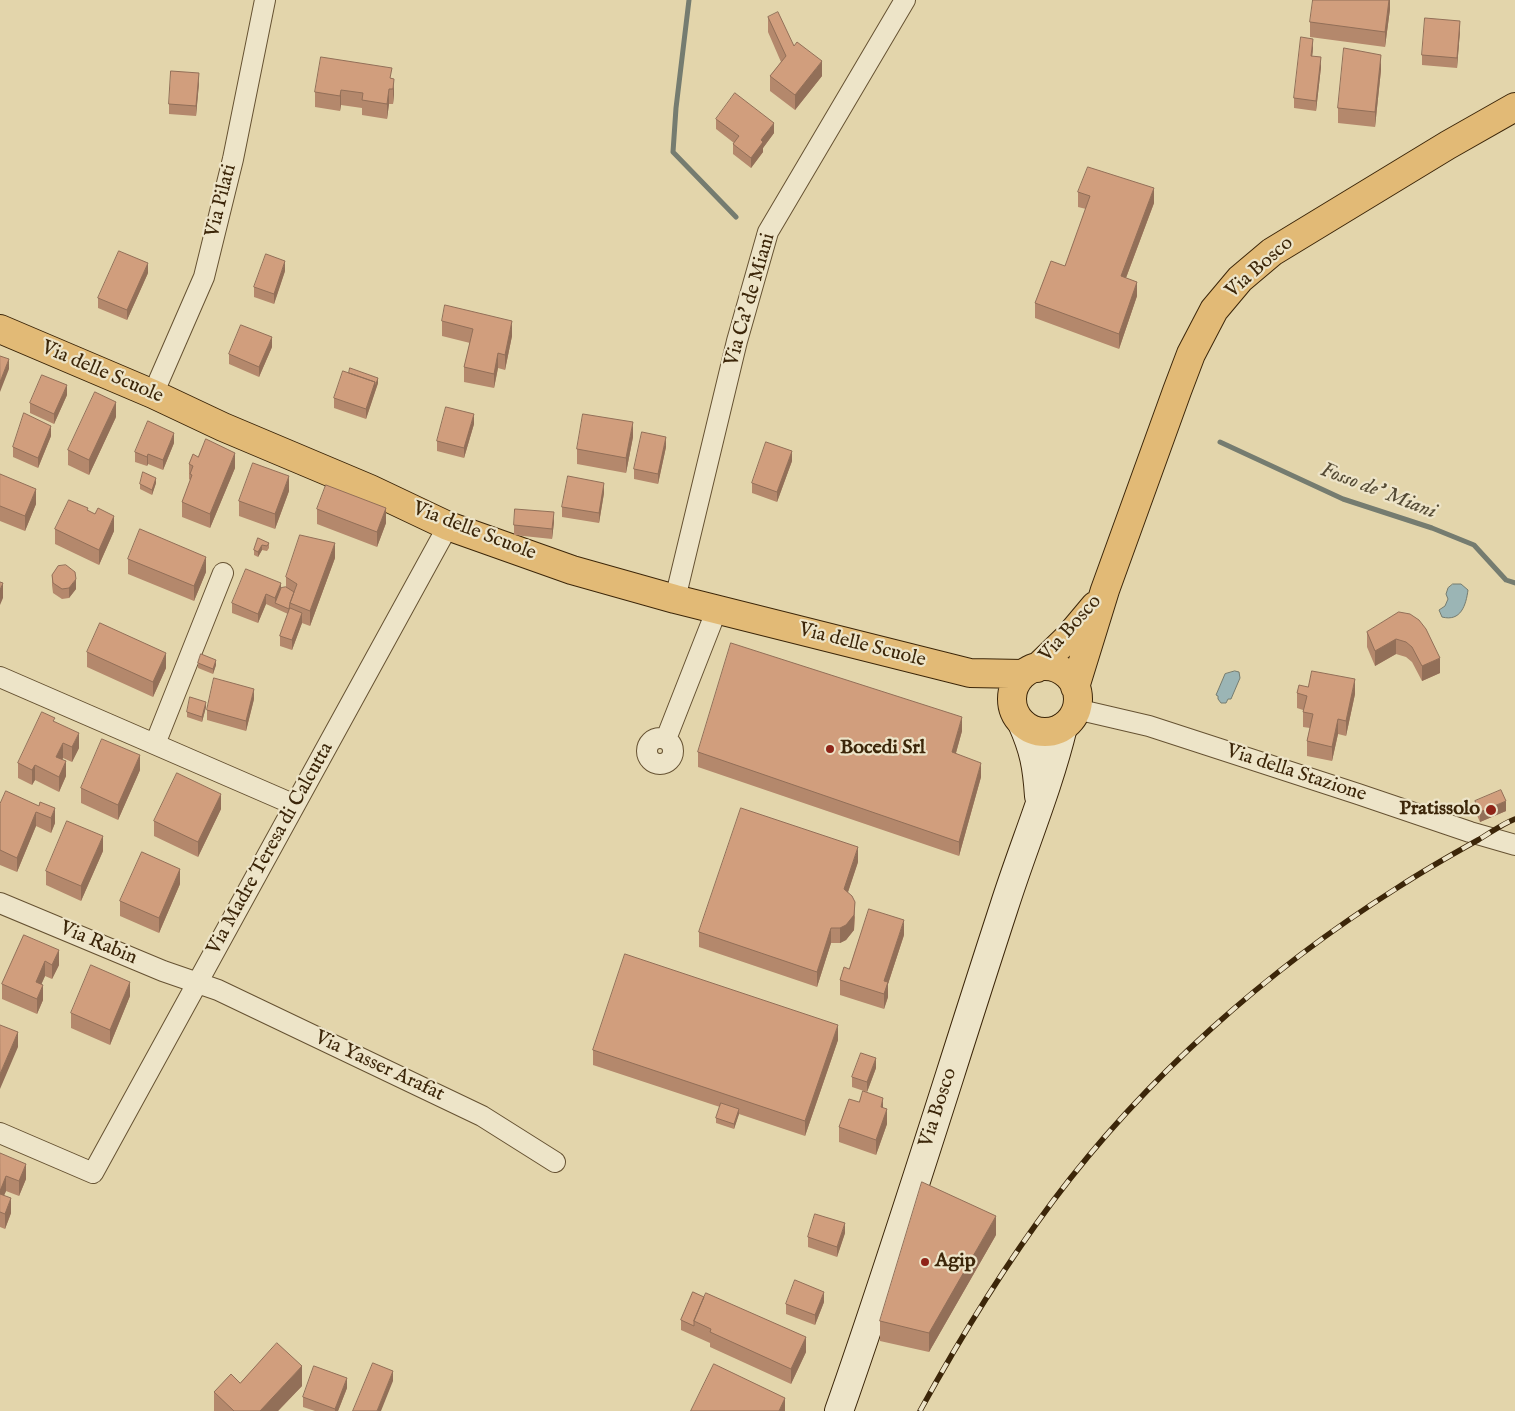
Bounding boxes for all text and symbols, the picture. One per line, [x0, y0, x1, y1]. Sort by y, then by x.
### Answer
street label: Via Pilati [201, 162, 243, 240]
street label: Via Ca' de Miani [721, 231, 781, 369]
street label: Via Bosco [1221, 232, 1299, 304]
street label: Via delle Scuole [37, 337, 167, 409]
water label: Fosso de' Miani [1317, 458, 1439, 526]
street label: Via delle Scuole [409, 497, 539, 567]
street label: Via Bosco [1035, 591, 1107, 667]
street label: Via delle Scuole [796, 619, 928, 673]
place label: Bocedi Srl [840, 737, 925, 761]
street label: Via Madre Teresa di Calcutta [203, 739, 339, 959]
street label: Via della Stazione [1223, 740, 1369, 808]
marker: Bocedi Srl [824, 743, 836, 755]
place label: Pratissolo [1399, 798, 1480, 822]
marker: Pratissolo [1484, 803, 1498, 817]
street label: Via Rabin [56, 917, 140, 971]
street label: Via Yasser Arafat [310, 1026, 448, 1108]
street label: Via Bosco [915, 1065, 963, 1151]
place label: Agip [935, 1250, 975, 1274]
marker: Agip [919, 1256, 931, 1268]

